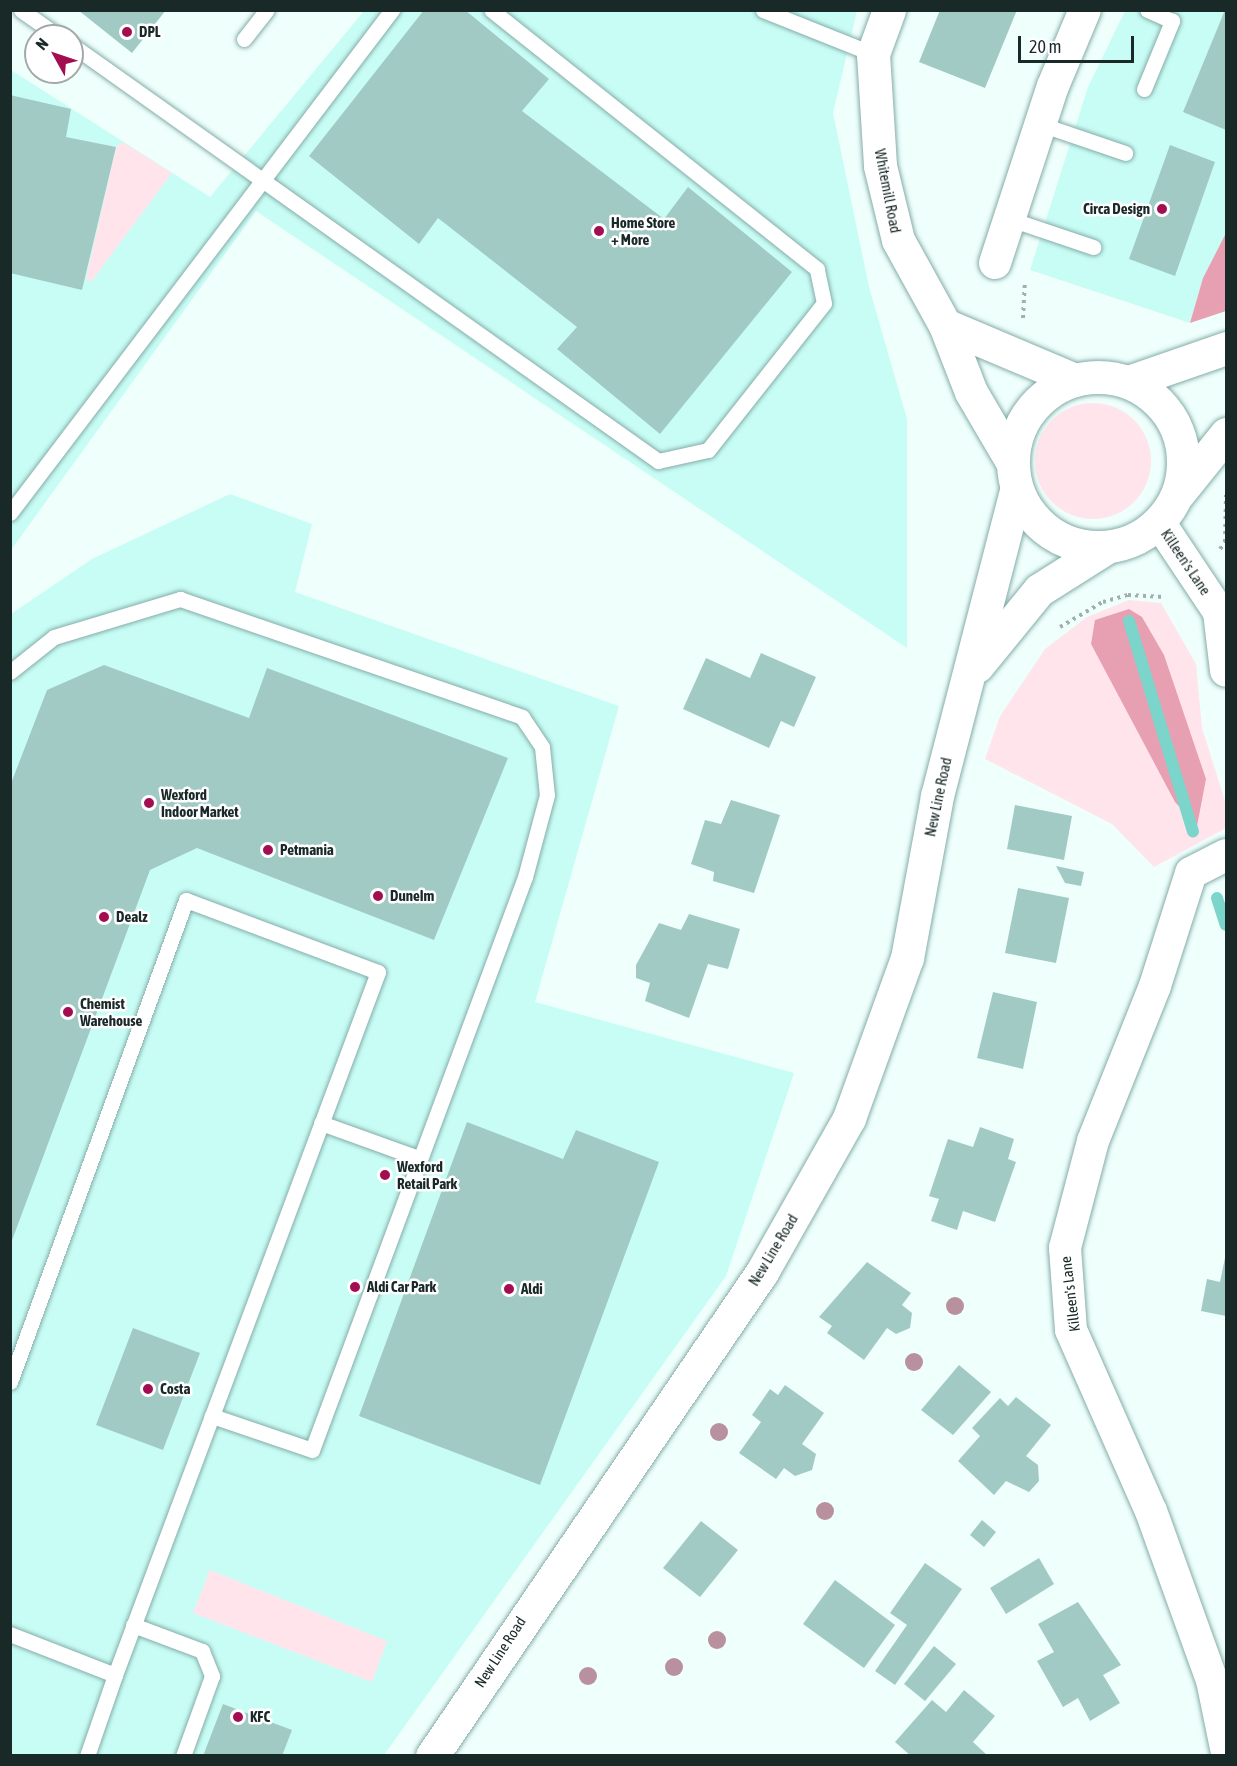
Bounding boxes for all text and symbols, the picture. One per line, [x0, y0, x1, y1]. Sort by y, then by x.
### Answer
place label: DPL [139, 23, 161, 41]
north arrow [24, 24, 84, 84]
scale bar [1021, 24, 1136, 62]
marker: DPL [120, 25, 134, 39]
text: N [32, 34, 52, 53]
text: 20 m [1029, 36, 1061, 57]
street label: Whitemill Road [871, 147, 905, 235]
place label: Circa Design [1083, 200, 1150, 218]
marker: Circa Design [1155, 202, 1169, 216]
place label: Home Store + More [611, 213, 675, 248]
marker: Home Store + More [592, 224, 606, 238]
street label: Killeen's Lane [1157, 526, 1215, 598]
street label: New Line Road [921, 756, 955, 838]
place label: Wexford Indoor Market [161, 785, 239, 820]
marker: Wexford Indoor Market [142, 796, 156, 810]
place label: Petmania [280, 841, 334, 859]
marker: Petmania [261, 843, 275, 857]
place label: DuneIm [390, 887, 434, 905]
marker: DuneIm [371, 889, 385, 903]
place label: Dealz [116, 908, 148, 926]
marker: Dealz [97, 910, 111, 924]
place label: Chemist Warehouse [80, 994, 142, 1029]
marker: Chemist Warehouse [61, 1005, 75, 1019]
place label: Wexford Retail Park [397, 1157, 457, 1192]
marker: Wexford Retail Park [378, 1168, 392, 1182]
street label: New Line Road [745, 1211, 801, 1289]
street label: Killeen's Lane [1056, 1255, 1084, 1333]
place label: Aldi Car Park [367, 1278, 436, 1296]
marker: Aldi Car Park [348, 1280, 362, 1294]
place label: Aldi [521, 1280, 543, 1298]
marker: Aldi [502, 1282, 516, 1296]
place label: Costa [160, 1380, 190, 1398]
marker: Costa [141, 1382, 155, 1396]
street label: New Line Road [471, 1613, 529, 1691]
place label: KFC [250, 1708, 270, 1726]
marker: KFC [231, 1710, 245, 1724]

